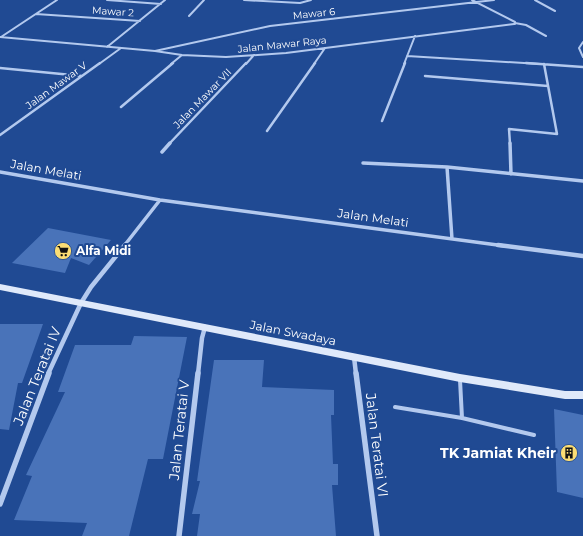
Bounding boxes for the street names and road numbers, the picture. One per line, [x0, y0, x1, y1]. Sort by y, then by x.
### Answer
street label: Mawar 2 [91, 4, 135, 19]
street label: Mawar 6 [292, 5, 336, 22]
street label: Jalan Mawar Raya [236, 33, 327, 56]
street label: Jalan Mawar V [22, 59, 89, 113]
street label: Jalan Mawar VII [170, 66, 234, 132]
street label: Jalan Melati [8, 156, 83, 183]
street label: Jalan Melati [335, 205, 410, 230]
street label: Jalan Swadaya [248, 317, 338, 348]
street label: Jalan Teratai IV [9, 324, 65, 429]
street label: Jalan Teratai V [165, 379, 193, 482]
street label: Jalan Teratai VI [362, 391, 392, 498]

